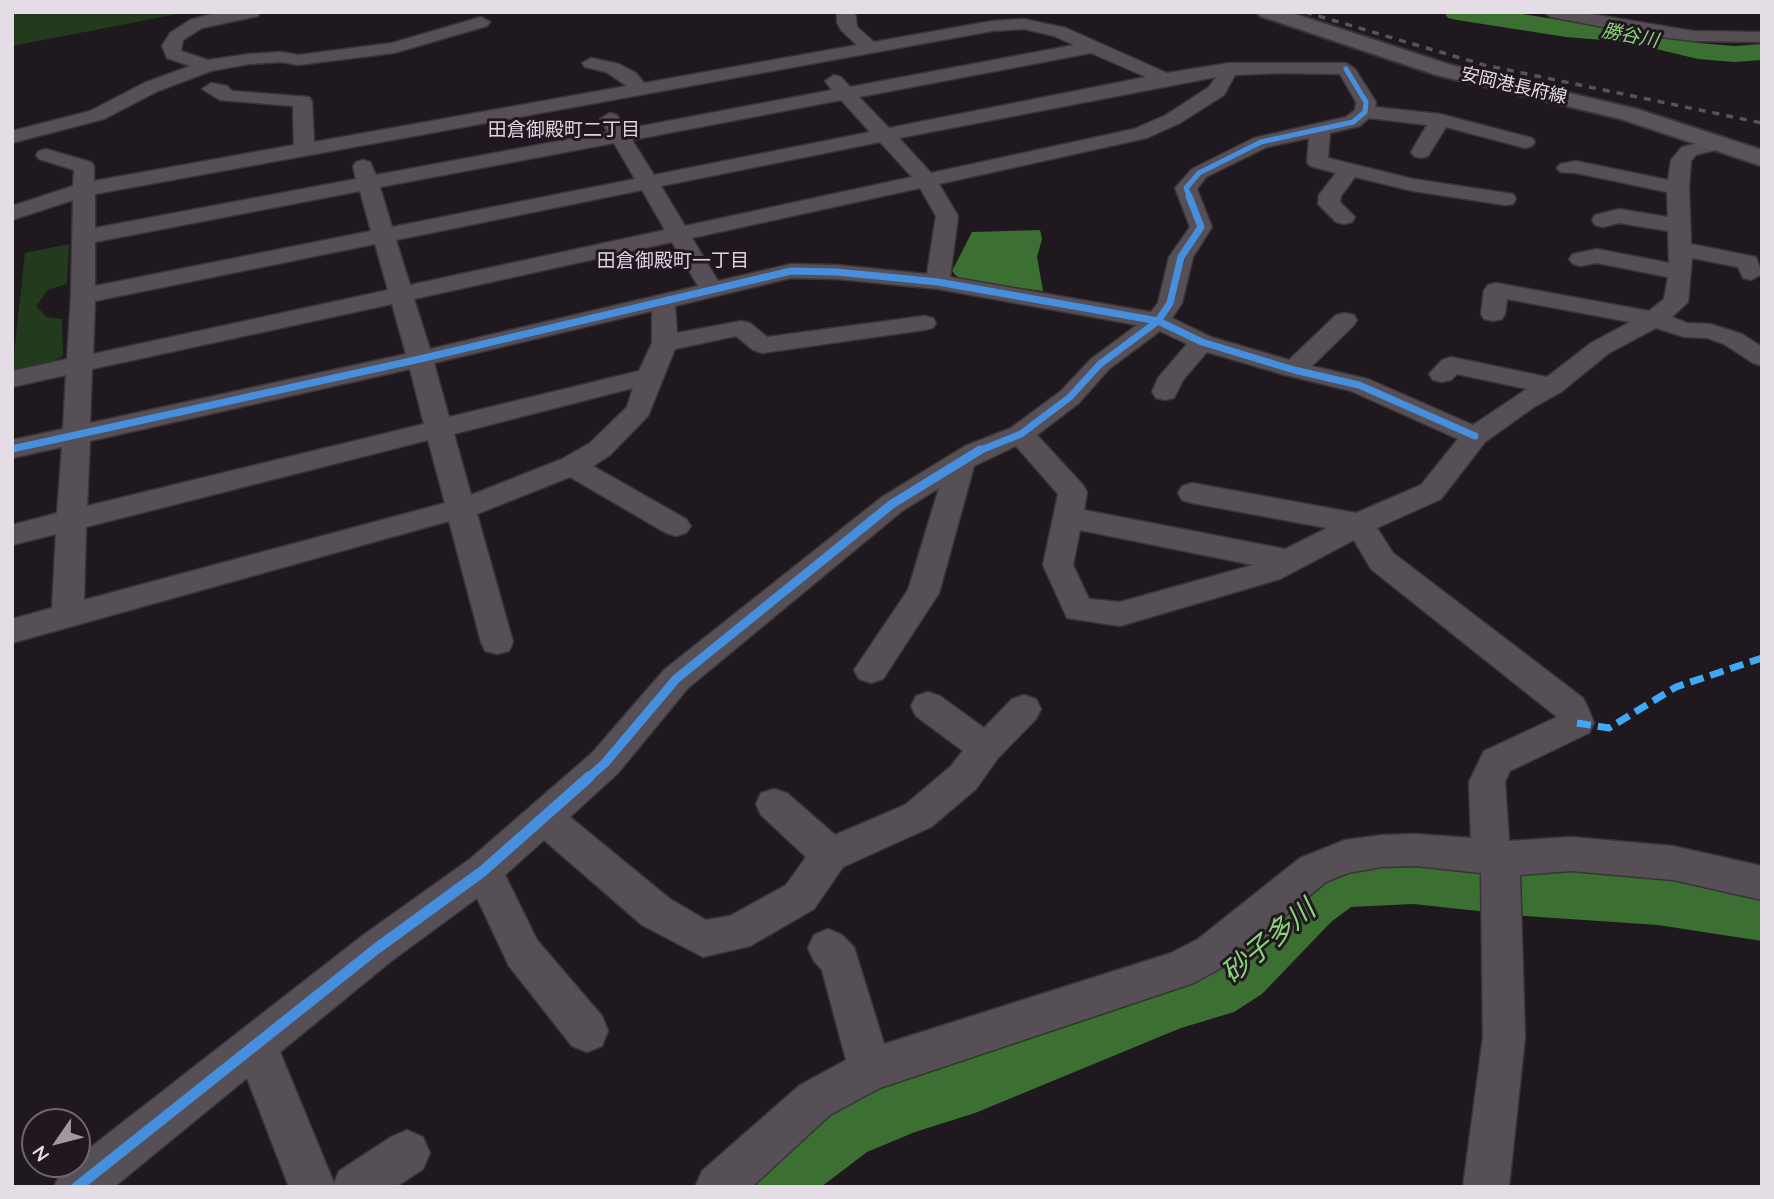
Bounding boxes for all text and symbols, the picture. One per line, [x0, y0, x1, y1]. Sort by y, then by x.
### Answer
water label: 勝谷川 [1600, 19, 1660, 53]
street label: 安岡港長府線 [1459, 63, 1569, 109]
district label: 田倉御殿町二丁目 [488, 119, 640, 141]
district label: 田倉御殿町一丁目 [597, 250, 749, 272]
water label: 砂子多川 [1215, 893, 1323, 991]
north arrow [21, 1108, 91, 1178]
text: N [27, 1141, 54, 1167]

